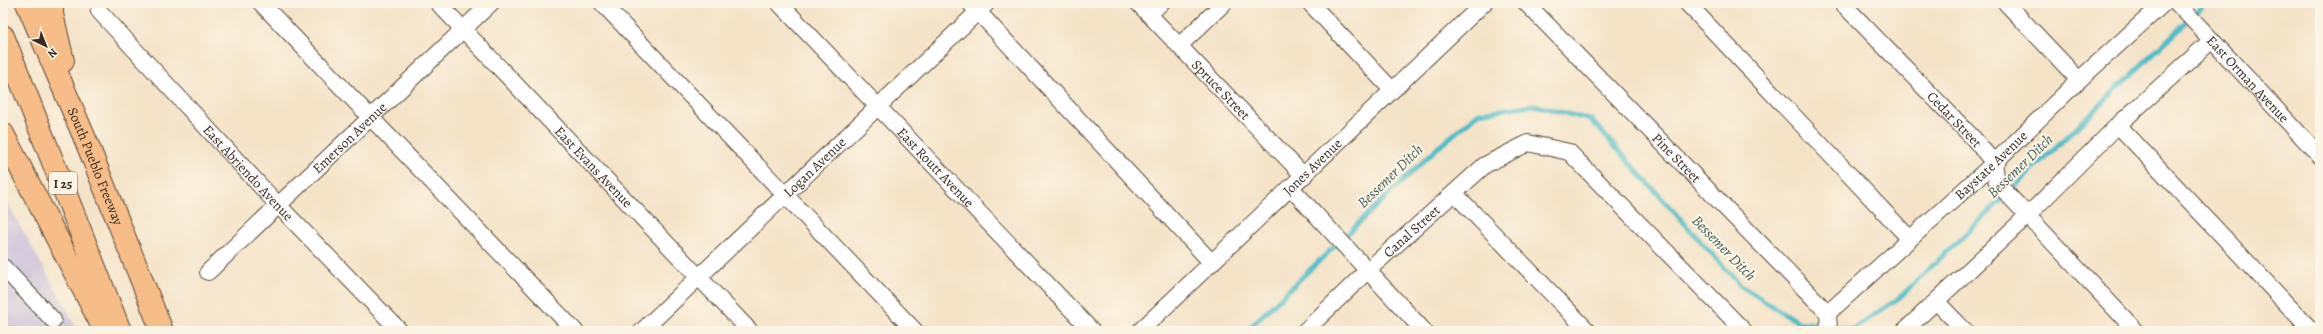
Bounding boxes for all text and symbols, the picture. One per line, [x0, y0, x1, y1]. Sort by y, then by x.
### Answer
north arrow [26, 26, 66, 66]
street label: East Orman Avenue [2202, 31, 2294, 127]
text: N [44, 45, 61, 61]
street label: Spruce Street [1188, 55, 1255, 124]
street label: Cedar Street [1923, 87, 1987, 152]
street label: Emerson Avenue [308, 98, 391, 178]
street label: South Pueblo Freeway [63, 104, 128, 228]
street label: East Abriendo Avenue [199, 120, 298, 225]
street label: East Evans Avenue [550, 122, 637, 212]
street label: East Routt Avenue [893, 123, 979, 211]
street label: Baystate Avenue [1950, 126, 2031, 204]
street label: Pine Street [1648, 129, 1706, 187]
water label: Bessemer Ditch [1983, 130, 2057, 202]
street label: Logan Avenue [779, 133, 850, 201]
street label: Jones Avenue [1278, 134, 1346, 200]
water label: Bessemer Ditch [1353, 140, 1427, 212]
road number: I 25 [49, 172, 77, 194]
street label: Canal Street [1379, 200, 1444, 262]
water label: Bessemer Ditch [1688, 211, 1760, 285]

